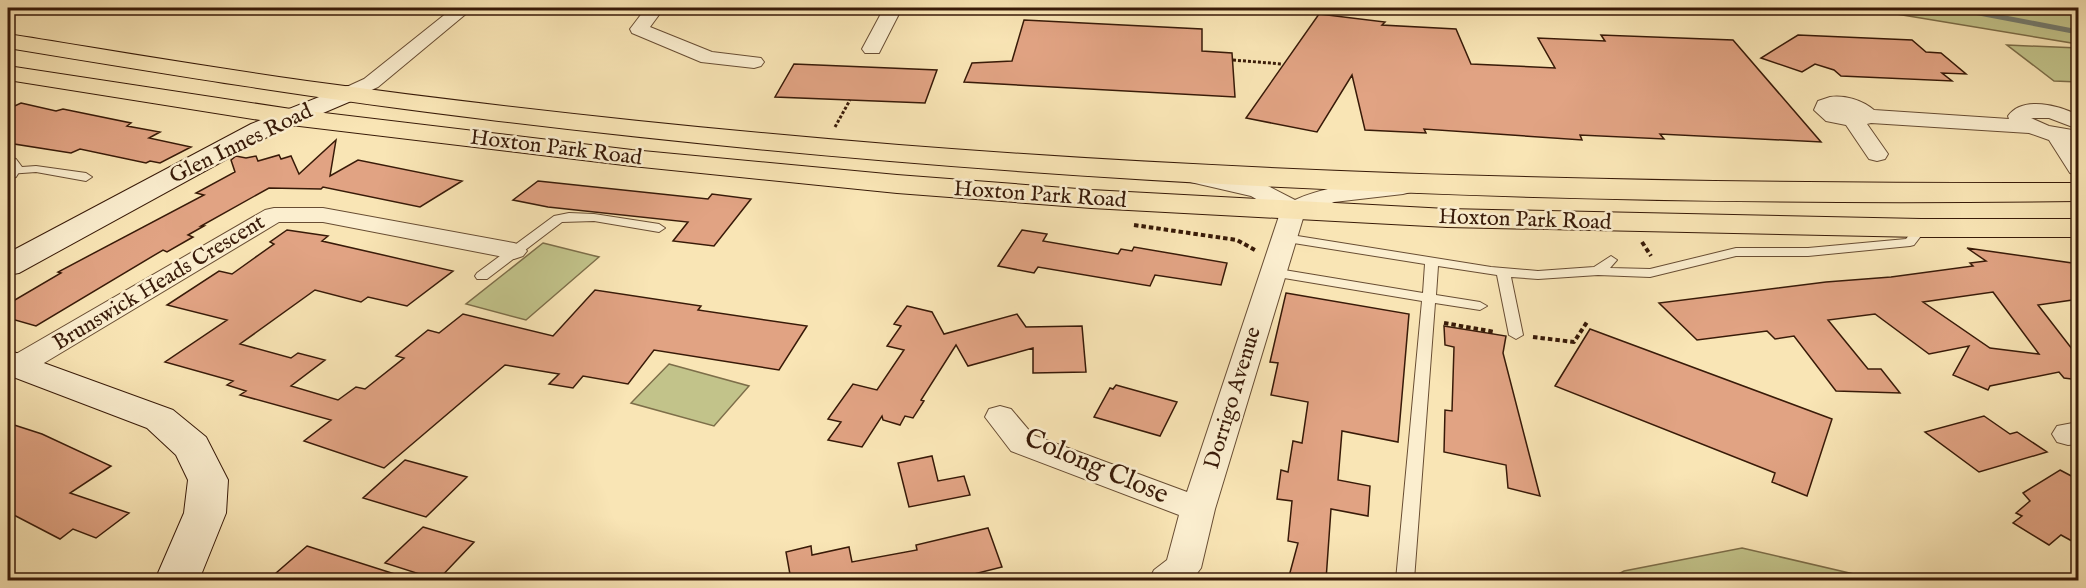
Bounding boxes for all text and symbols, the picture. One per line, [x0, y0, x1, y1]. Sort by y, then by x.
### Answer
street label: Glen Innes Road [165, 97, 317, 191]
street label: Hoxton Park Road [468, 124, 644, 172]
street label: Hoxton Park Road [953, 175, 1128, 215]
street label: Hoxton Park Road [1438, 203, 1612, 237]
street label: Brunswick Heads Crescent [48, 208, 271, 357]
street label: Dorrigo Avenue [1198, 323, 1268, 473]
street label: Colong Close [1019, 421, 1173, 513]

